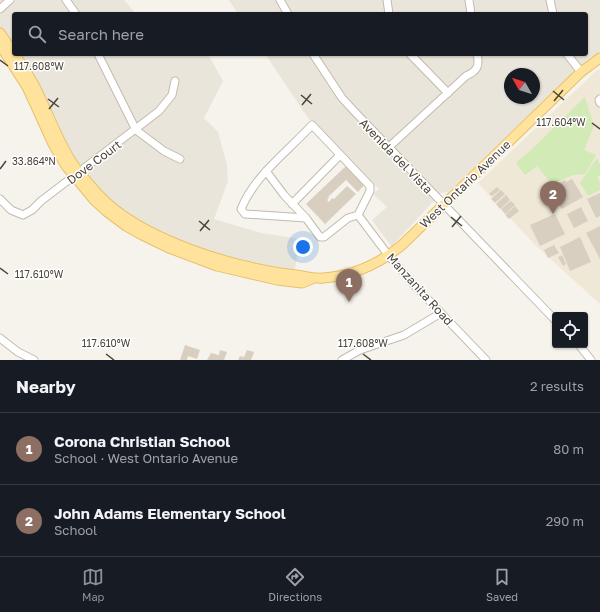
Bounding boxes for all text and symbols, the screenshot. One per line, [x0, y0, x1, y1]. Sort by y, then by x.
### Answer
search box [12, 12, 588, 56]
icon: search [26, 23, 48, 45]
text: Search here [58, 25, 144, 43]
text: 117.608°W [14, 60, 64, 72]
north arrow [504, 68, 540, 104]
street label: Avenida del Vista [356, 115, 436, 197]
text: 117.604°W [536, 116, 586, 128]
street label: Dove Court [64, 137, 124, 187]
street label: West Ontario Avenue [417, 137, 514, 231]
text: 33.864°N [12, 155, 56, 167]
pin: 2 [540, 181, 566, 214]
your location [293, 237, 313, 257]
street label: Manzanita Road [384, 250, 456, 328]
text: 117.610°W [15, 268, 64, 280]
pin: 1 [336, 269, 362, 302]
map controls [552, 312, 588, 348]
button: locate [552, 312, 588, 348]
text: 117.610°W [82, 337, 131, 349]
text: 117.608°W [338, 337, 388, 349]
text: Nearby [16, 376, 76, 397]
text: 2 results [530, 378, 584, 394]
text: Corona Christian School [54, 432, 230, 450]
text: 1 [26, 441, 32, 457]
text: 80 m [553, 441, 584, 457]
text: School · West Ontario Avenue [54, 450, 238, 466]
text: John Adams Elementary School [54, 504, 286, 522]
text: 2 [25, 513, 33, 529]
text: 290 m [546, 513, 584, 529]
text: School [54, 522, 97, 538]
tab: Map [82, 566, 104, 603]
tab: Directions [268, 566, 322, 603]
tab: Saved [486, 566, 518, 603]

